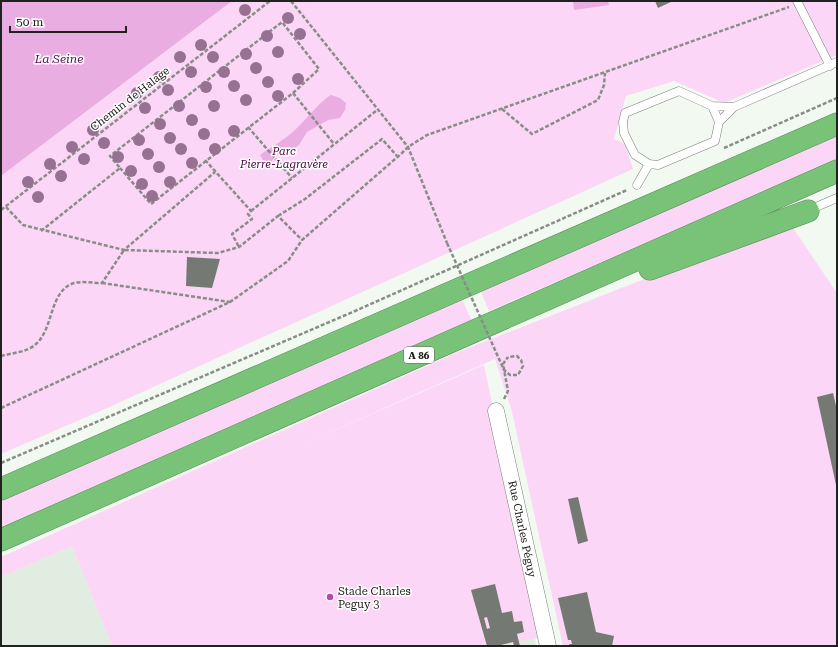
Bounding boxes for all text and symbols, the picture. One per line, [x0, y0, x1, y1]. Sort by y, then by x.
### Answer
scale bar [10, 8, 126, 34]
text: 50 m [16, 15, 43, 29]
water label: La Seine [34, 52, 83, 66]
street label: Chemin de Halage [88, 64, 172, 134]
park label: Parc Pierre-Lagravère [239, 145, 328, 171]
road number: A 86 [404, 347, 434, 363]
street label: Rue Charles Péguy [505, 479, 539, 579]
place label: Stade Charles Peguy 3 [338, 585, 411, 611]
marker: Stade Charles Peguy 3 [325, 592, 335, 602]

